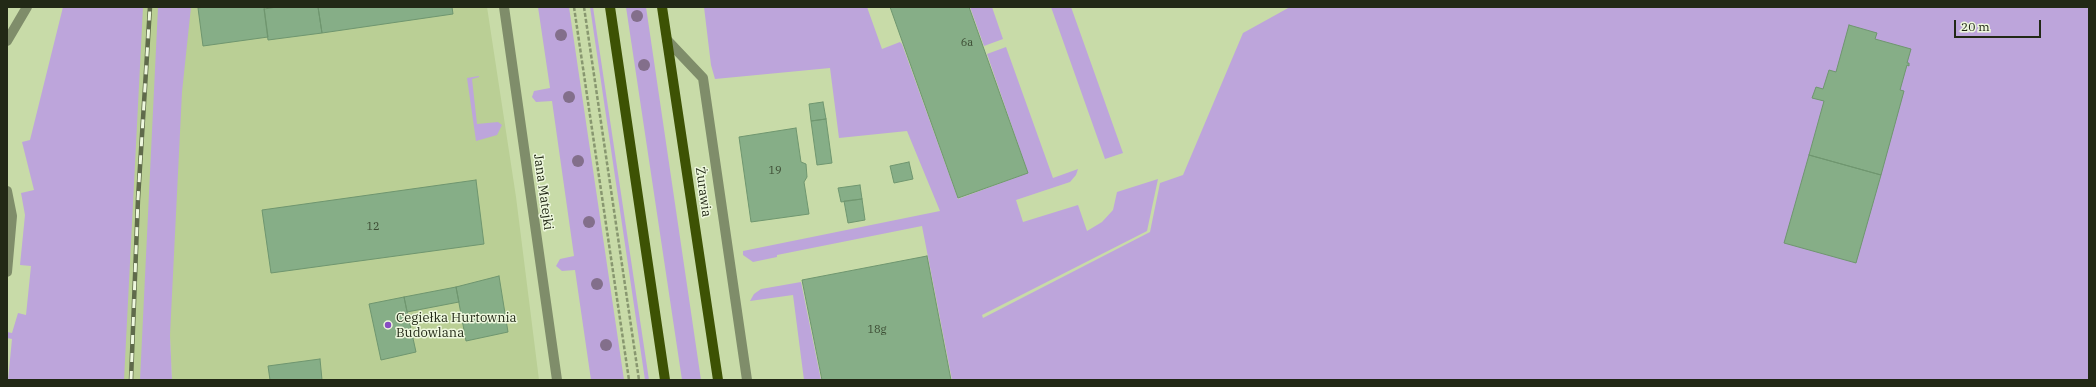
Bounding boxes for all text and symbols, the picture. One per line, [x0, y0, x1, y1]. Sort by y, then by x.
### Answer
scale bar [1956, 12, 2043, 38]
text: 20 m [1961, 19, 1990, 34]
house number: 6a [961, 36, 973, 50]
street label: Jana Matejki [530, 153, 556, 231]
house number: 19 [768, 164, 782, 178]
street label: Żurawia [692, 166, 714, 218]
house number: 12 [366, 220, 380, 234]
place label: Cegiełka Hurtownia Budowlana [396, 310, 517, 341]
marker: Cegiełka Hurtownia Budowlana [383, 320, 393, 330]
house number: 18g [867, 323, 887, 337]

